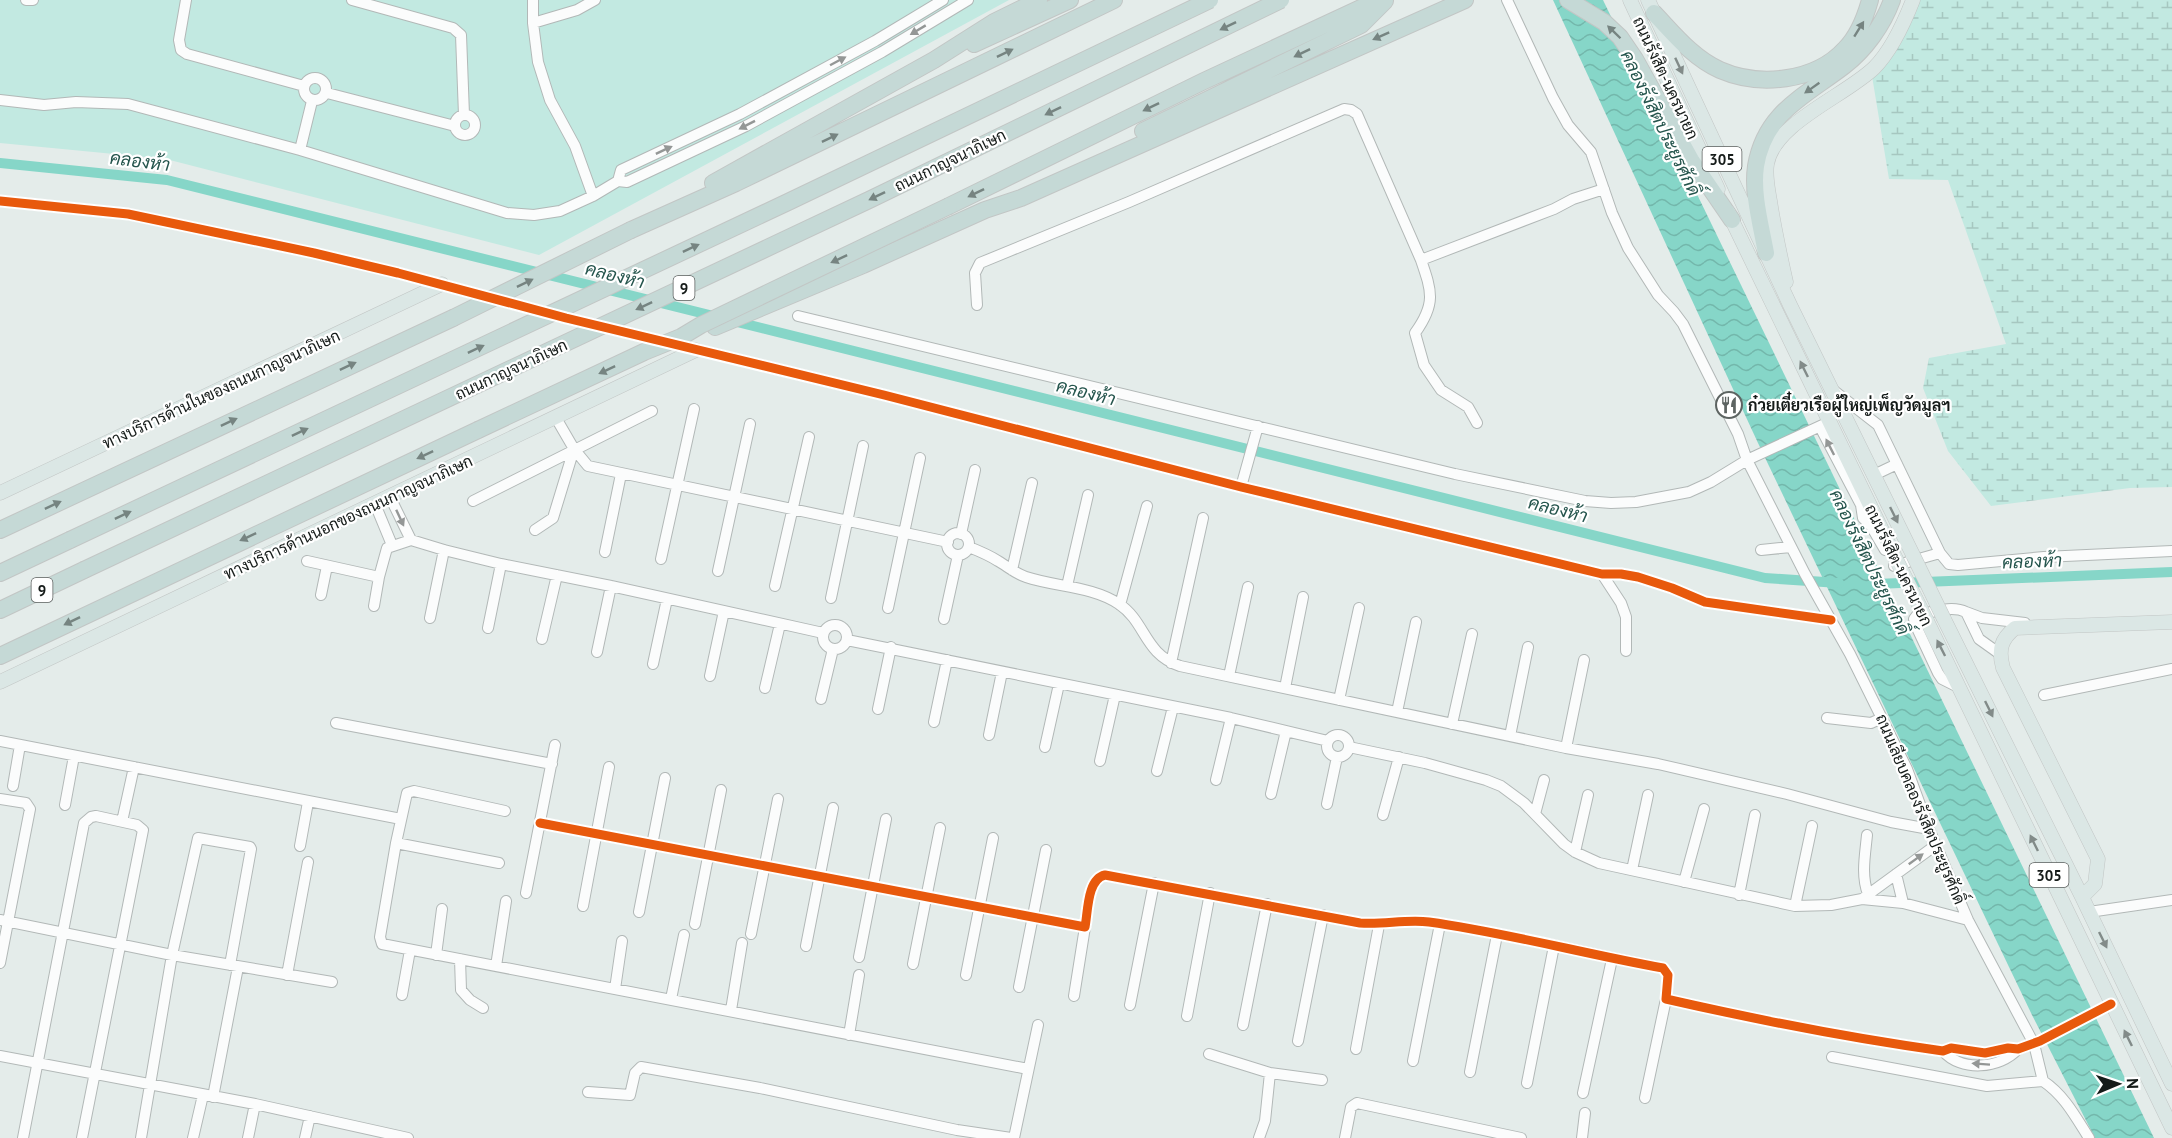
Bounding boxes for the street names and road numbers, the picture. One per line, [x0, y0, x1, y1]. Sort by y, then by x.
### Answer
street label: ถนนรังสิต-นครนายก [1629, 13, 1703, 143]
street label: ถนนกาญจนาภิเษก [891, 124, 1009, 196]
road number: 305 [1702, 147, 1742, 171]
road number: 9 [674, 276, 694, 300]
street label: ทางบริการด้านในของถนนกาญจนาภิเษก [99, 324, 343, 453]
street label: ถนนกาญจนาภิเษก [452, 334, 570, 404]
street label: ทางบริการด้านนอกของถนนกาญจนาภิเษก [220, 450, 476, 584]
street label: ถนนรังสิต-นครนายก [1861, 501, 1937, 629]
road number: 9 [32, 578, 52, 602]
street label: ถนนเลียบคลองรังสิตประยูรศักดิ์ [1870, 709, 1974, 908]
road number: 305 [2030, 863, 2068, 887]

